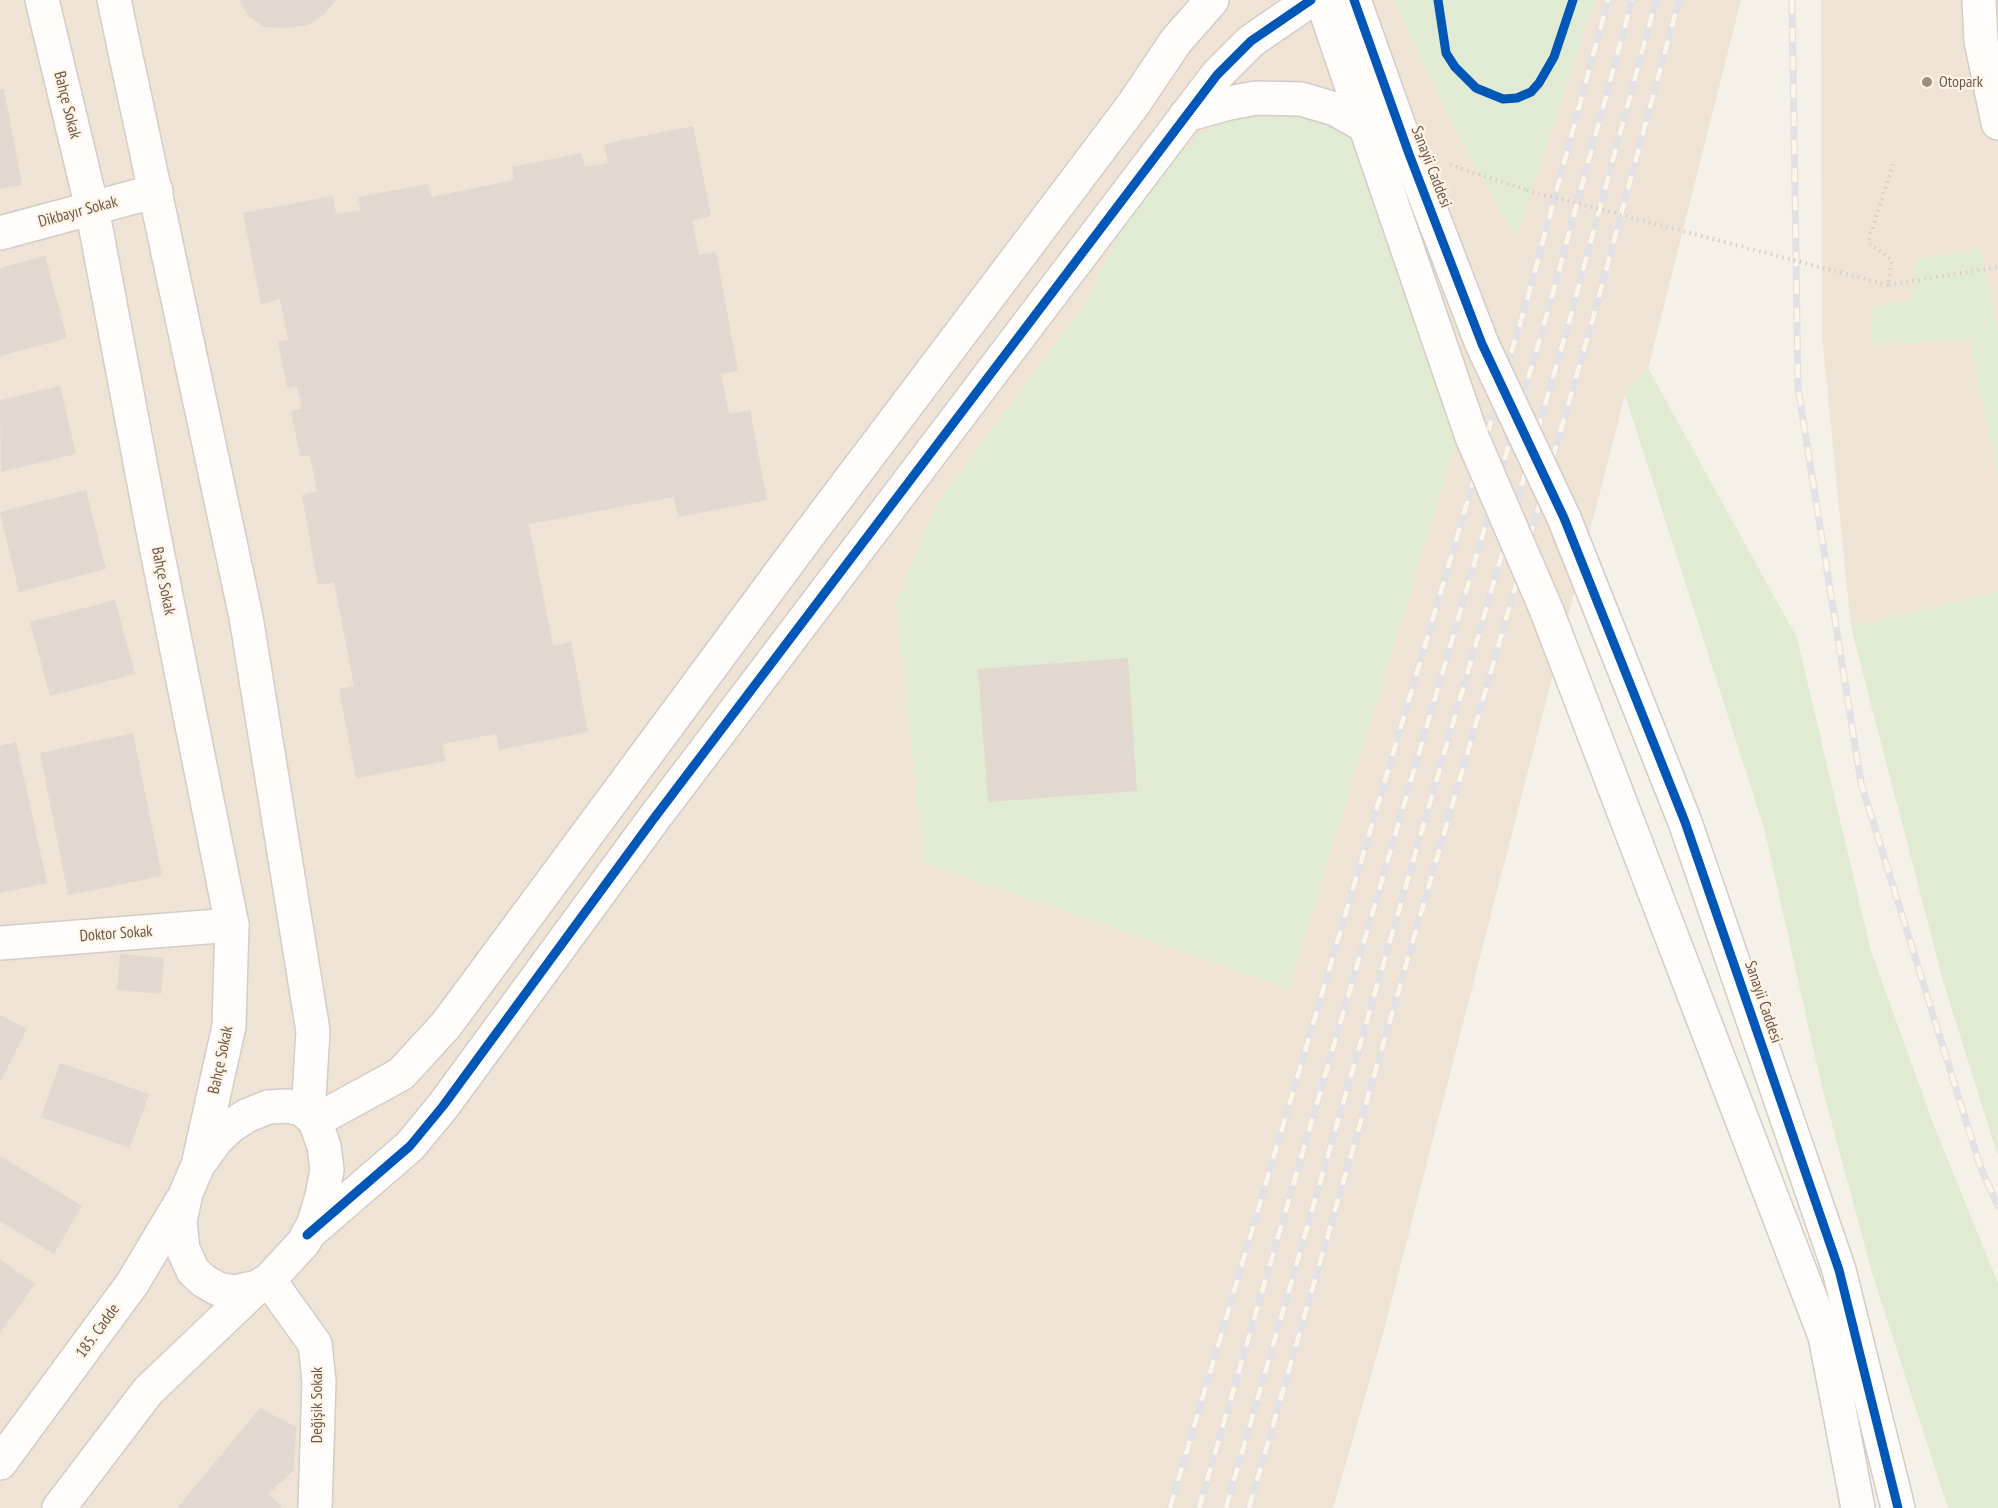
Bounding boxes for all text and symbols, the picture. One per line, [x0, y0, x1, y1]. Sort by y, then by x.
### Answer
street label: Bahçe Sokak [49, 69, 85, 141]
place label: Otopark [1939, 72, 1983, 92]
marker: Otopark [1920, 75, 1934, 89]
street label: Sanayii Caddesi [1407, 123, 1455, 211]
street label: Dikbayır Sokak [36, 192, 120, 232]
street label: Bahçe Sokak [147, 545, 179, 617]
street label: Doktor Sokak [79, 922, 153, 946]
street label: Sanayii Caddesi [1740, 958, 1786, 1046]
street label: Bahçe Sokak [204, 1024, 238, 1096]
street label: 185. Cadde [72, 1300, 124, 1362]
street label: Değişik Sokak [307, 1367, 327, 1443]

